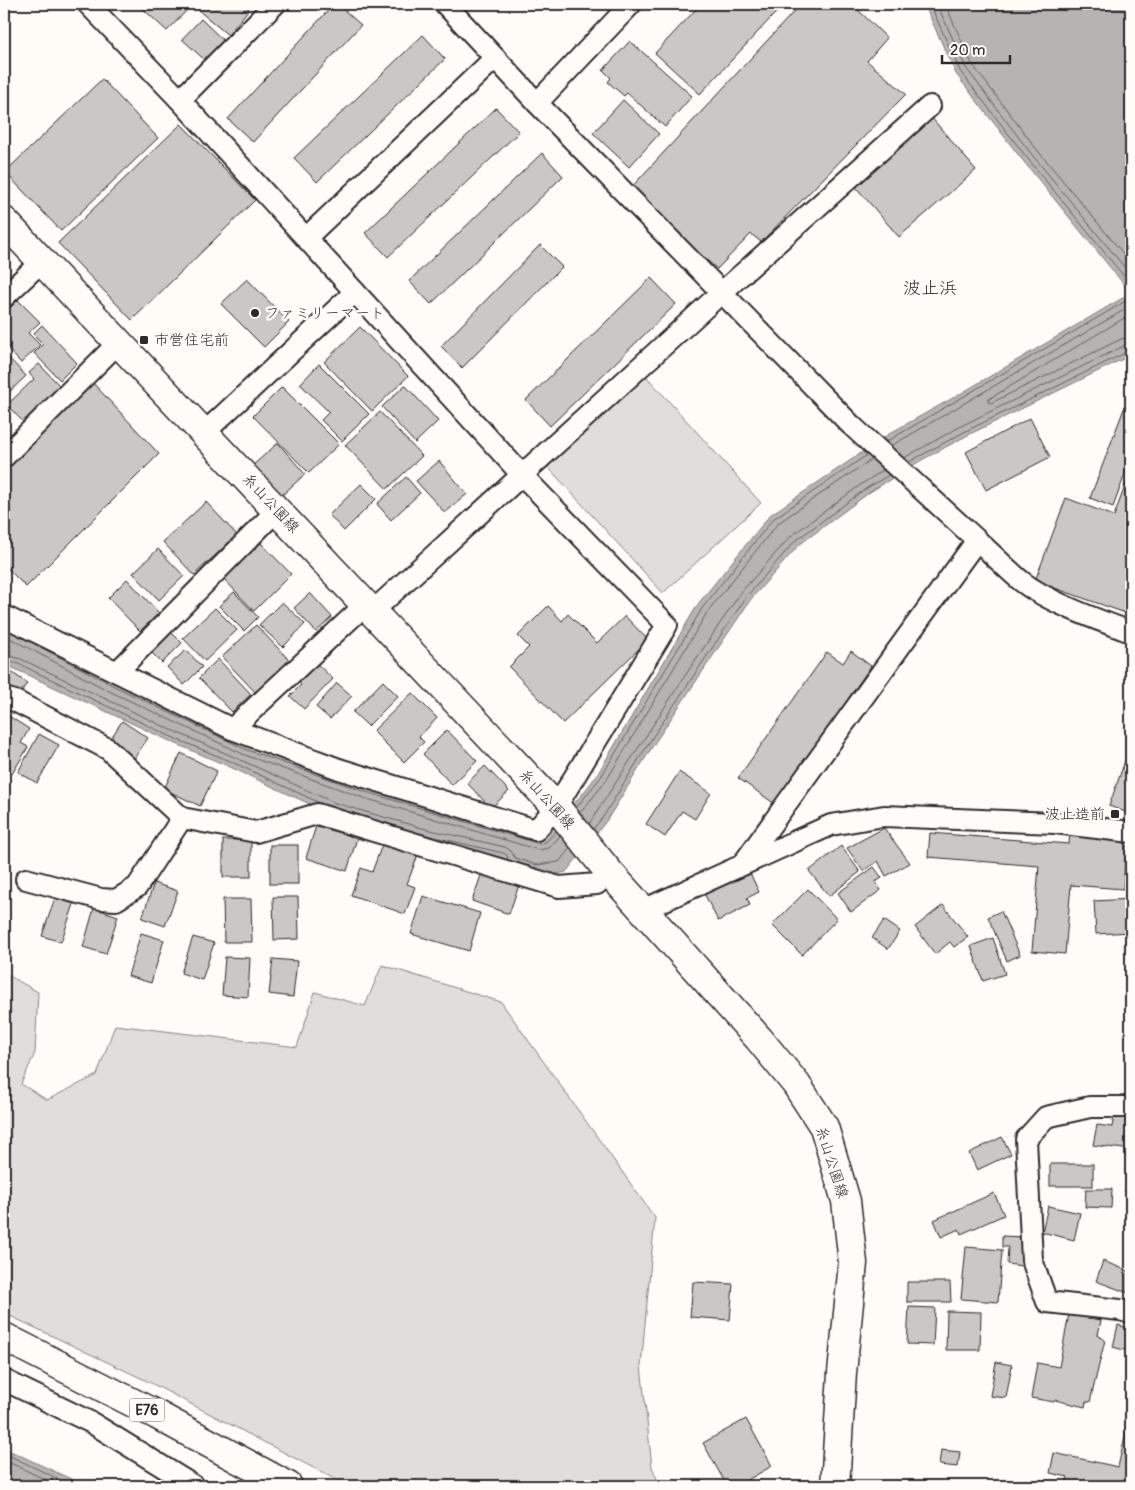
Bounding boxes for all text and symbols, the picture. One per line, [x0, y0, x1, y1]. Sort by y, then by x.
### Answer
scale bar [942, 32, 1010, 64]
text: 20 m [950, 41, 985, 60]
district label: 波止浜 [903, 277, 957, 300]
place label: ファミリーマート [265, 304, 385, 323]
marker: ファミリーマート [249, 307, 261, 319]
place label: 市営住宅前 [154, 331, 229, 350]
marker: 市営住宅前 [138, 334, 150, 346]
street label: 糸山公園線 [238, 469, 303, 537]
street label: 糸山公園線 [514, 765, 579, 834]
place label: 波止造前 [1045, 805, 1105, 824]
marker: 波止造前 [1109, 808, 1121, 820]
street label: 糸山公園線 [811, 1124, 852, 1201]
road number: E76 [130, 1398, 164, 1422]

